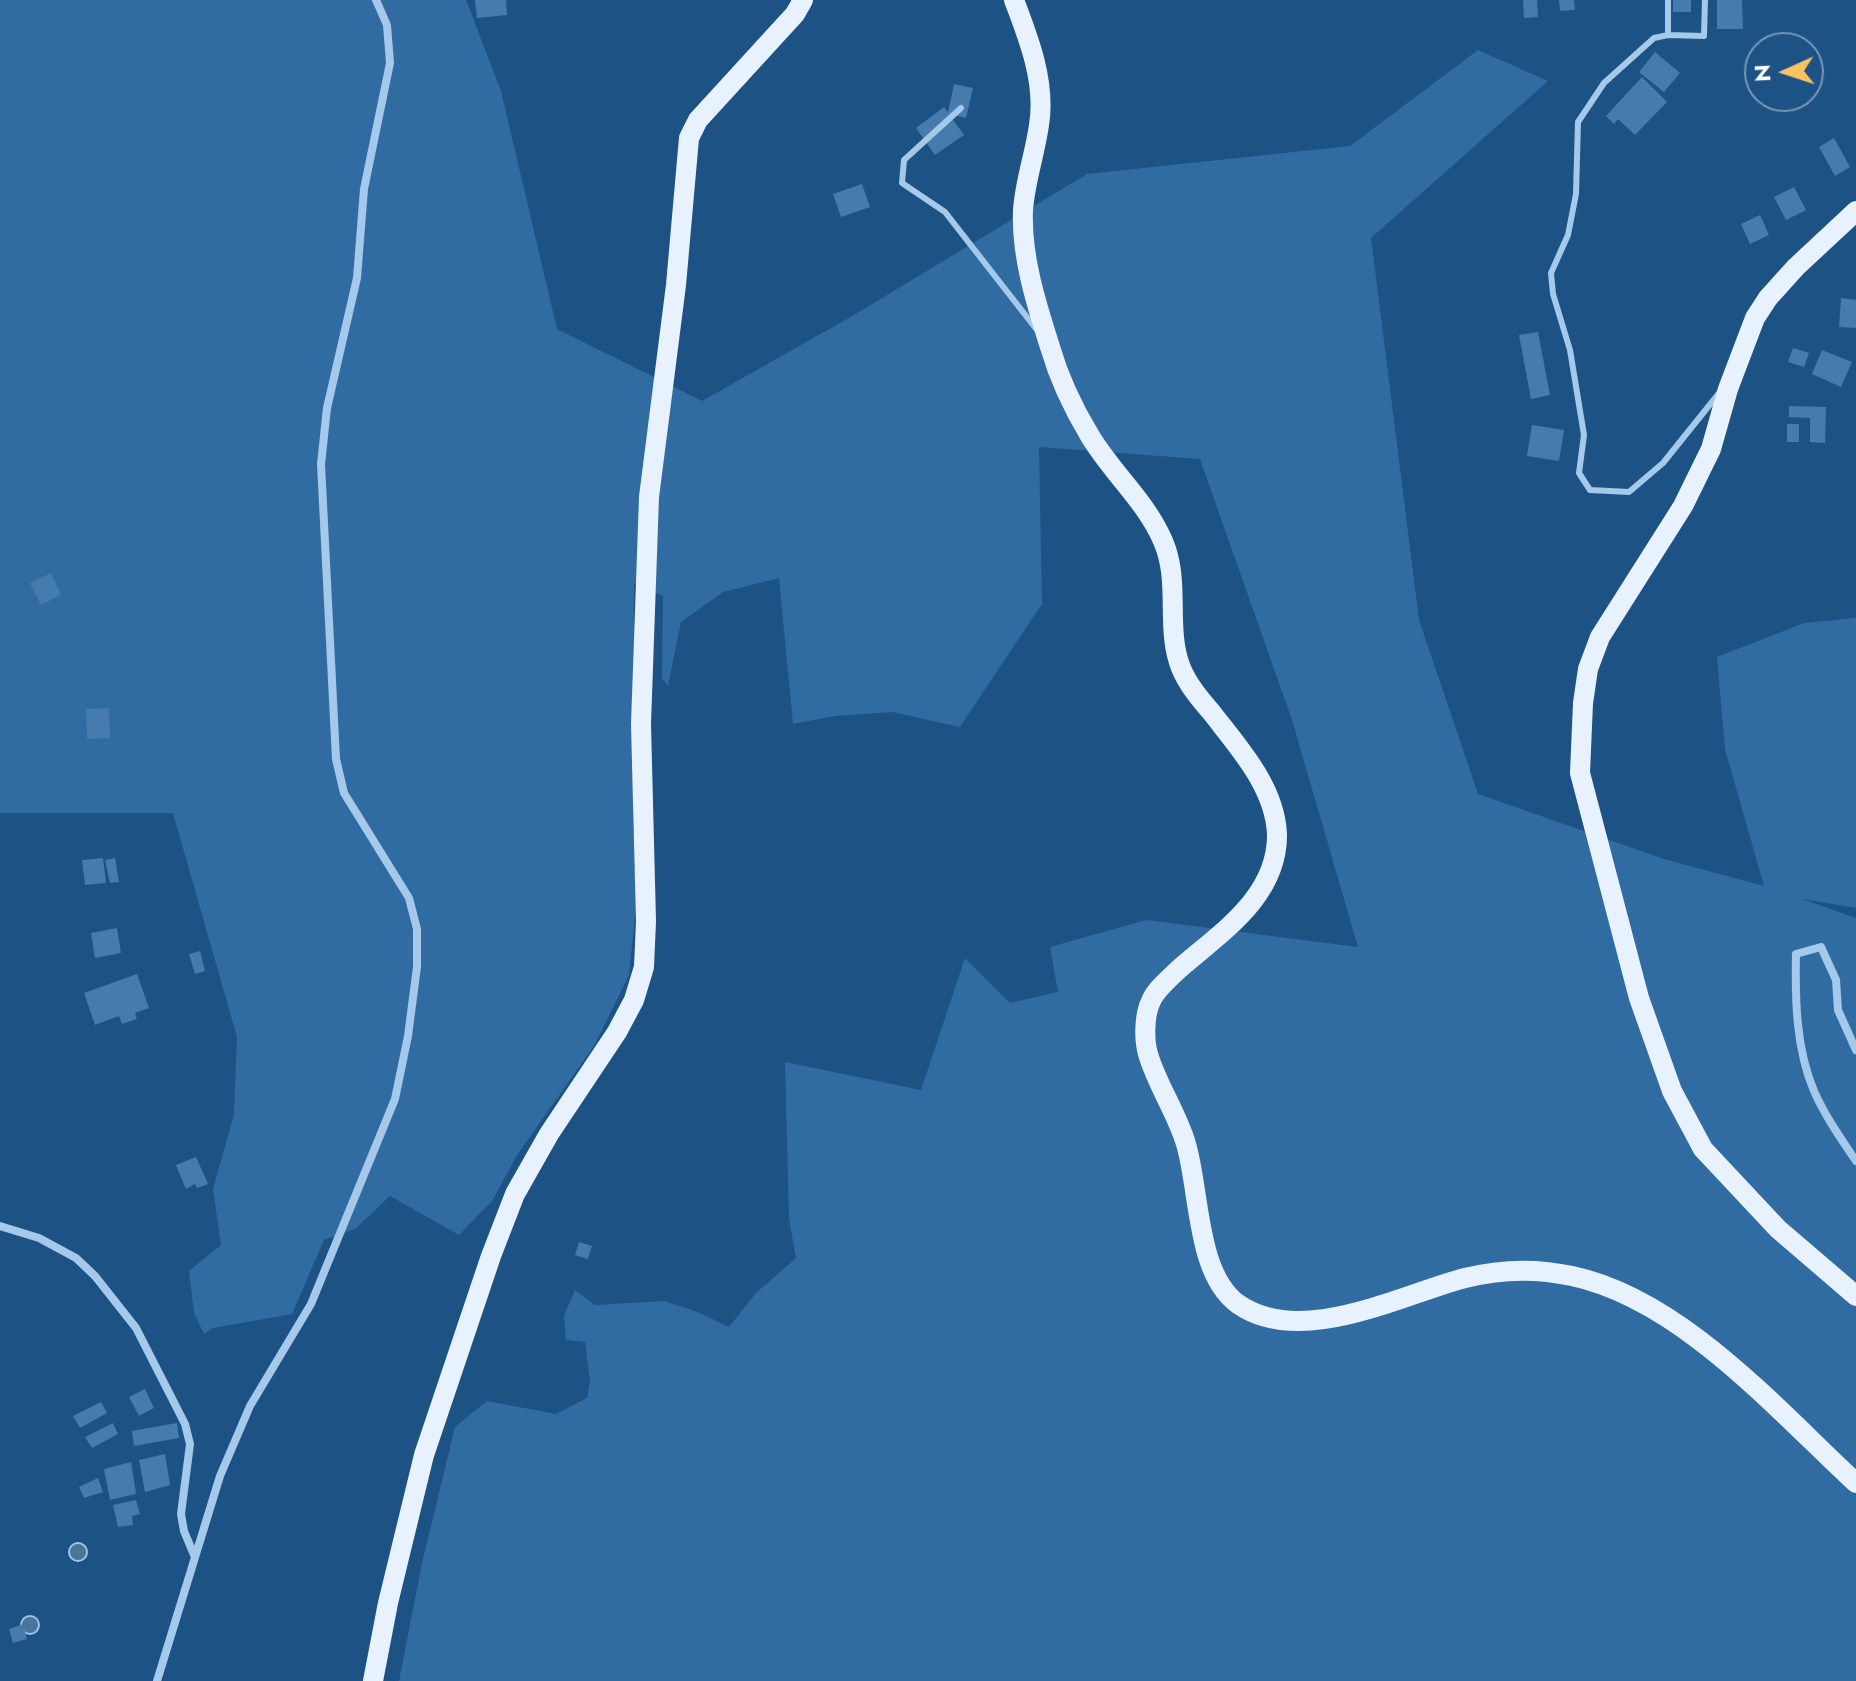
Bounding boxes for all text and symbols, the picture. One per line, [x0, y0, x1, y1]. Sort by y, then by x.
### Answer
north arrow [1744, 32, 1824, 112]
text: N [1746, 64, 1778, 83]

